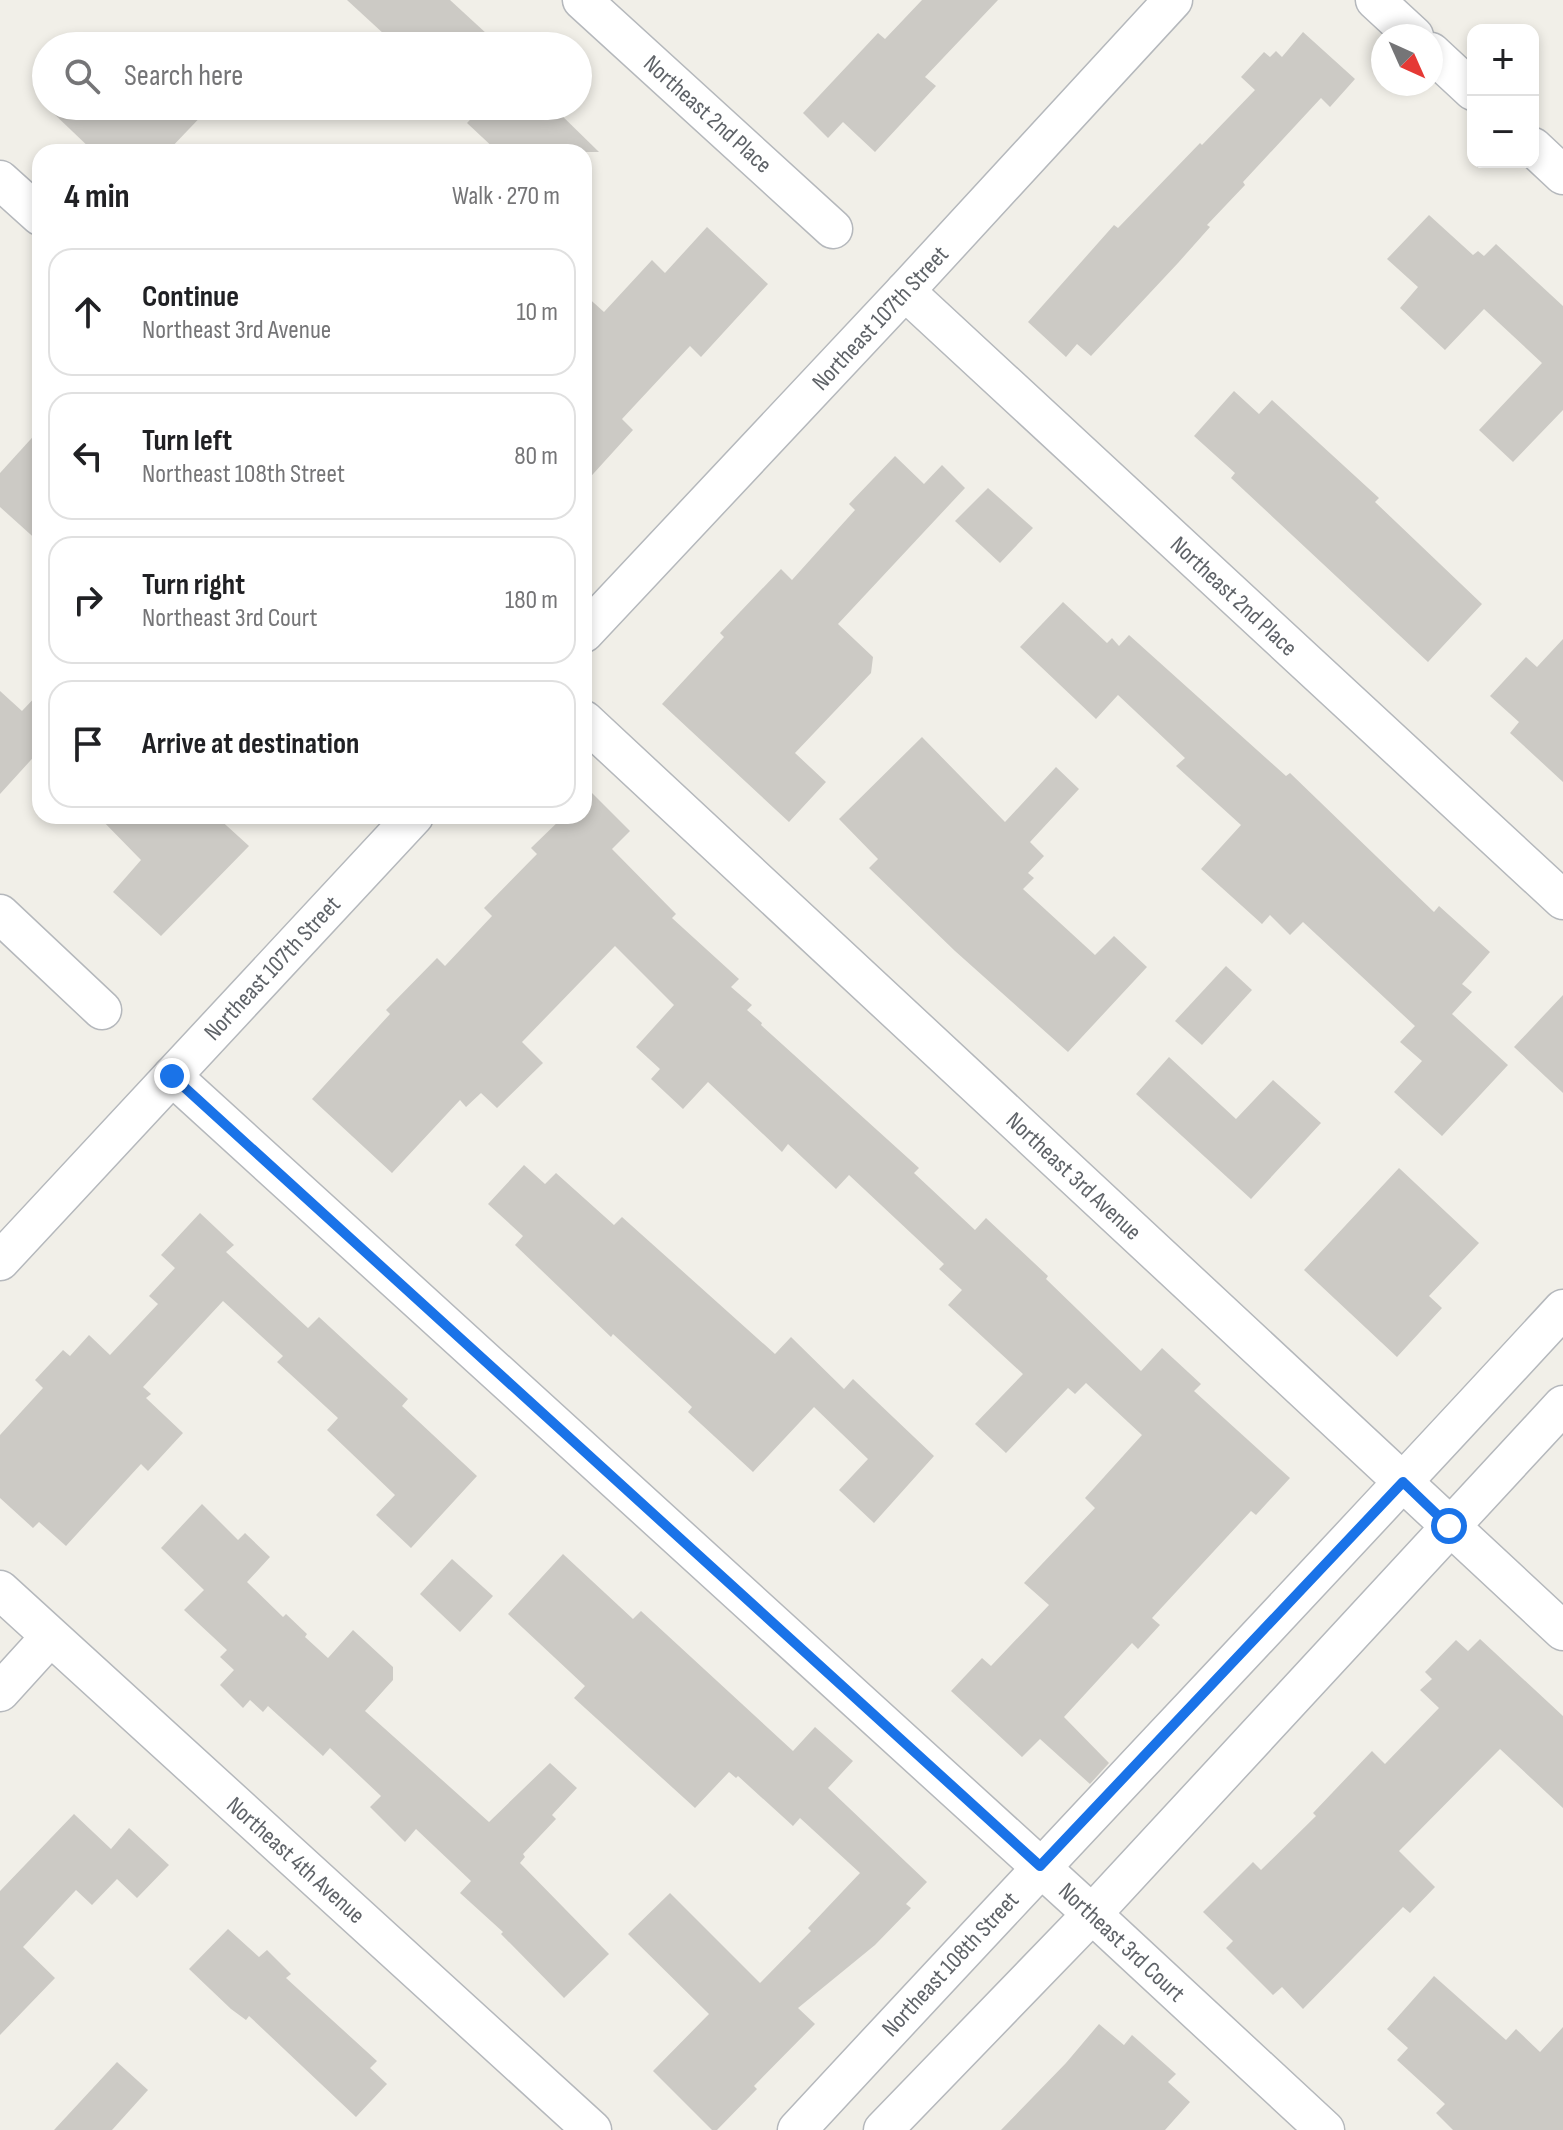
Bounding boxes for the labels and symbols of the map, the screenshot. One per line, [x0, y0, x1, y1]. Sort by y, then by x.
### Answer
north arrow [1371, 24, 1443, 96]
street label: Northeast 2nd Place [638, 49, 778, 180]
street label: Northeast 107th Street [806, 240, 955, 396]
street label: Northeast 2nd Place [1164, 530, 1303, 662]
street label: Northeast 107th Street [198, 890, 347, 1046]
route end [154, 1058, 190, 1094]
street label: Northeast 3rd Avenue [1000, 1106, 1147, 1247]
route start [1431, 1508, 1467, 1544]
street label: Northeast 4th Avenue [221, 1791, 371, 1930]
street label: Northeast 3rd Court [1053, 1877, 1191, 2008]
street label: Northeast 108th Street [876, 1886, 1025, 2043]

